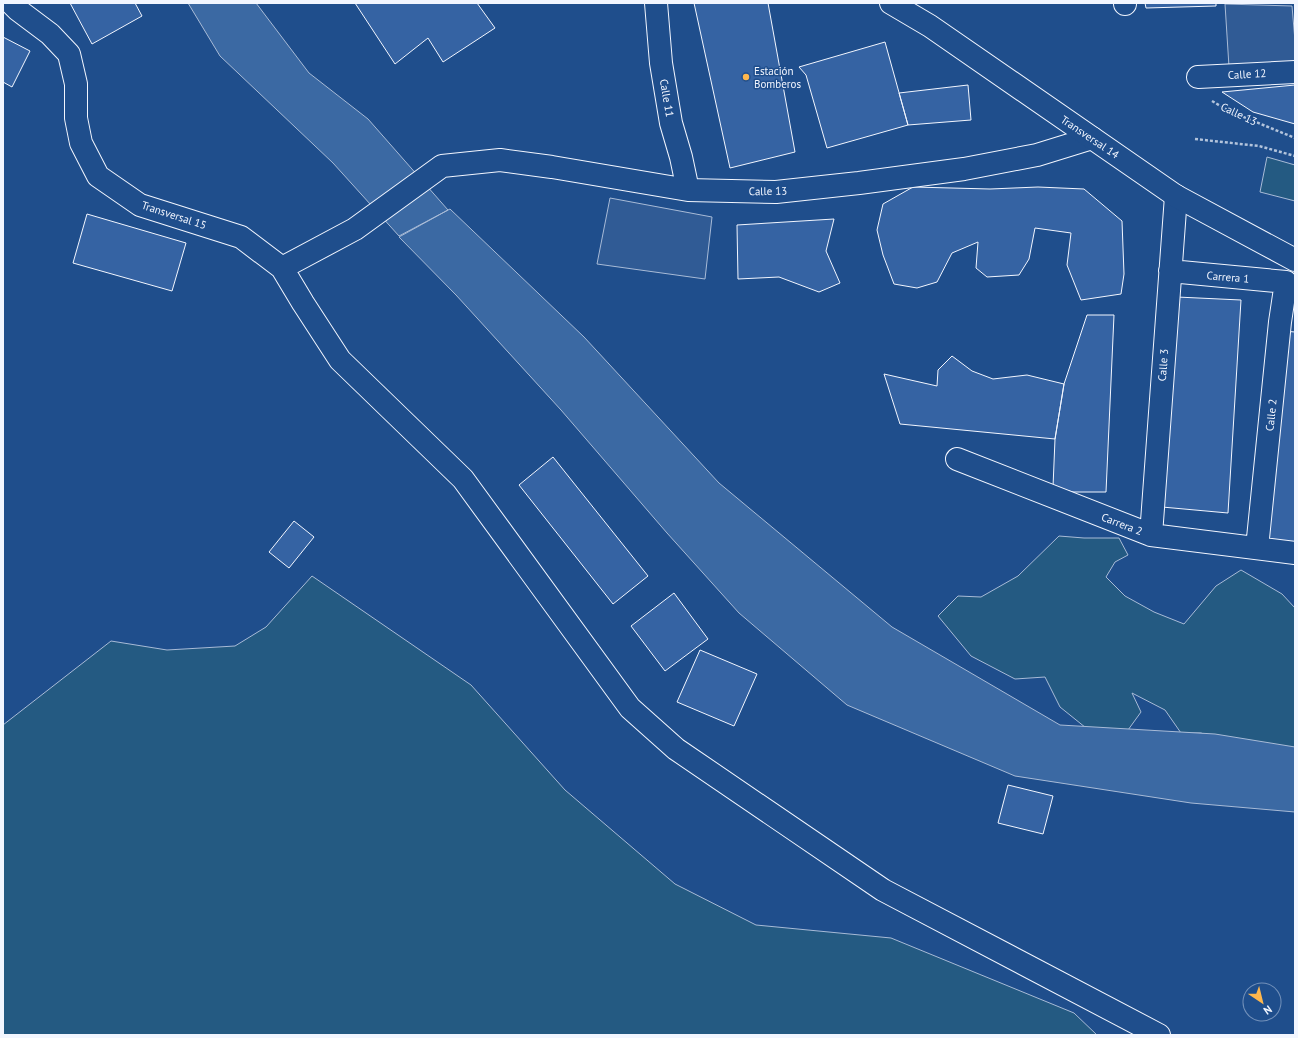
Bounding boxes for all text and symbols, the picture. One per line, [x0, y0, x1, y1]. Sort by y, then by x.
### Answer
place label: Estación Bomberos [754, 64, 801, 91]
street label: Calle 12 [1227, 66, 1267, 82]
marker: Estación Bomberos [741, 72, 751, 82]
street label: Calle 11 [657, 78, 677, 118]
street label: Calle 13 [1219, 100, 1259, 128]
street label: Transversal 14 [1058, 112, 1122, 162]
street label: Calle 13 [749, 184, 787, 198]
street label: Transversal 15 [140, 198, 208, 232]
street label: Carrera 1 [1206, 268, 1250, 286]
street label: Calle 3 [1155, 348, 1171, 382]
street label: Calle 2 [1262, 398, 1280, 432]
street label: Carrera 2 [1100, 510, 1144, 538]
north arrow [1242, 982, 1282, 1022]
text: N [1261, 1002, 1275, 1018]

